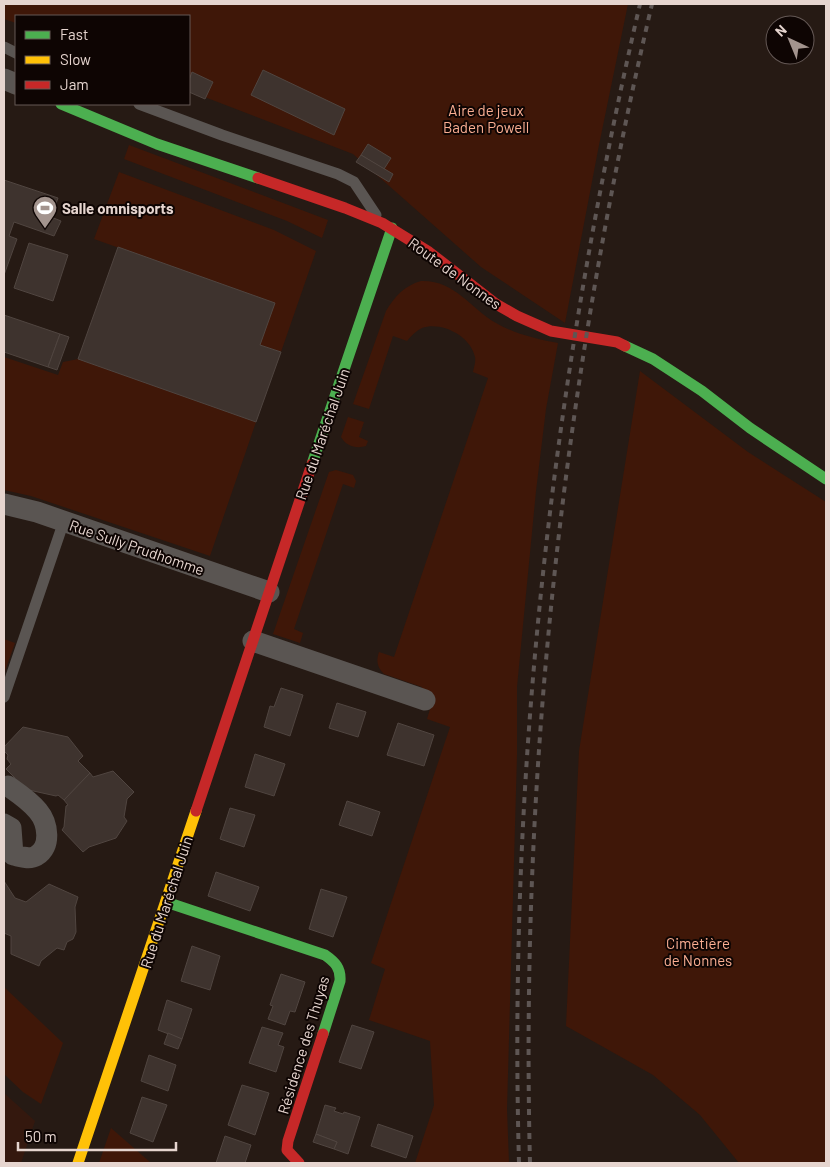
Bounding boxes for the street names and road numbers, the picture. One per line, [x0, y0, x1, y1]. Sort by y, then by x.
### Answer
street label: Route de Nonnes [405, 233, 505, 313]
street label: Rue du Maréchal Juin [291, 366, 353, 502]
street label: Rue Sully Prudhomme [67, 515, 207, 579]
street label: Rue du Maréchal Juin [136, 834, 196, 970]
street label: Résidence des Thuyas [273, 974, 333, 1116]

